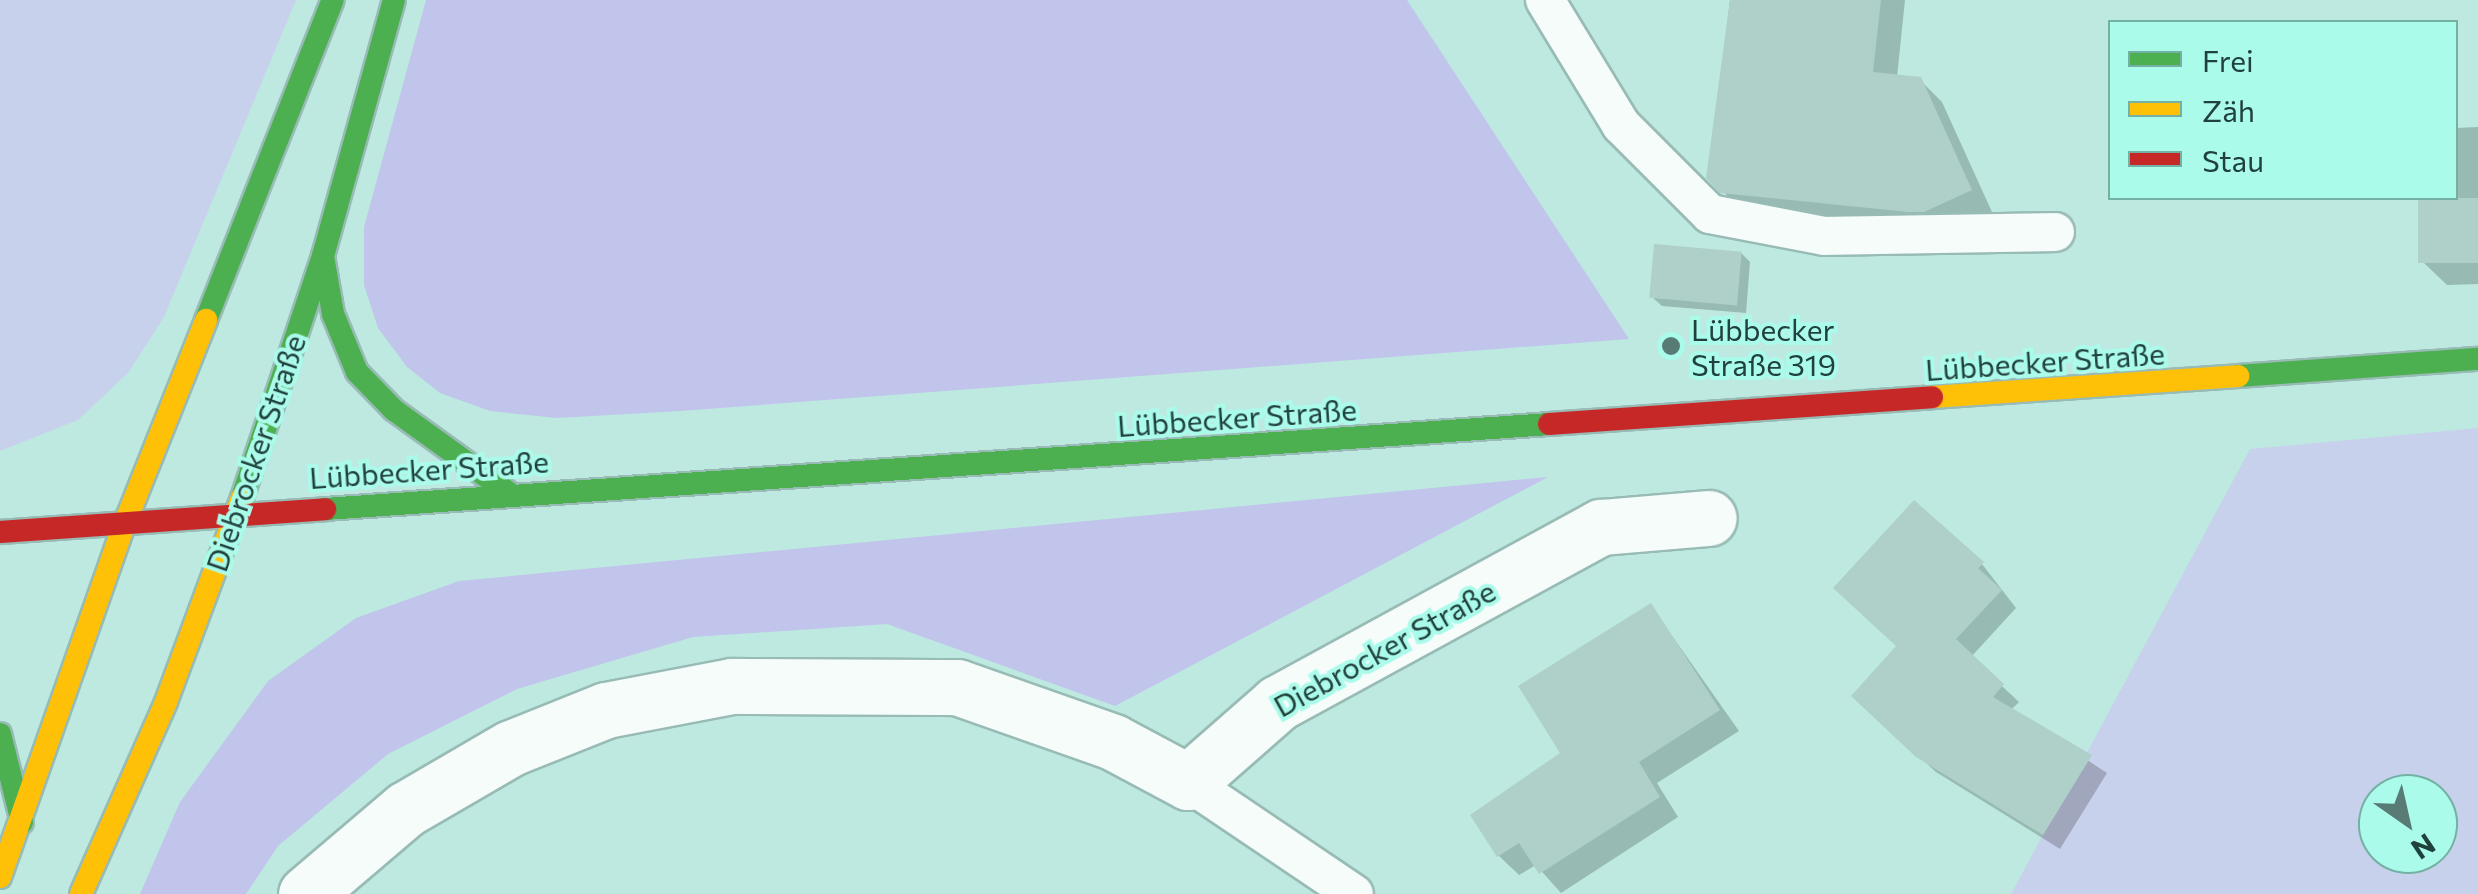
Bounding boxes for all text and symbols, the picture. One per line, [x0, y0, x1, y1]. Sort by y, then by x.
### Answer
legend [2108, 20, 2458, 200]
text: Frei [2202, 41, 2254, 78]
text: Zäh [2202, 91, 2255, 128]
text: Stau [2202, 141, 2264, 178]
place label: Lübbecker Straße 319 [1691, 311, 1836, 382]
street label: Diebrocker Straße [198, 330, 312, 576]
marker: Lübbecker Straße 319 [1660, 335, 1682, 357]
street label: Lübbecker Straße [1924, 335, 2166, 387]
street label: Lübbecker Straße [1116, 391, 1358, 443]
street label: Lübbecker Straße [308, 443, 550, 495]
street label: Diebrocker Straße [1267, 572, 1501, 724]
north arrow [2358, 774, 2458, 874]
text: N [2405, 827, 2442, 867]

